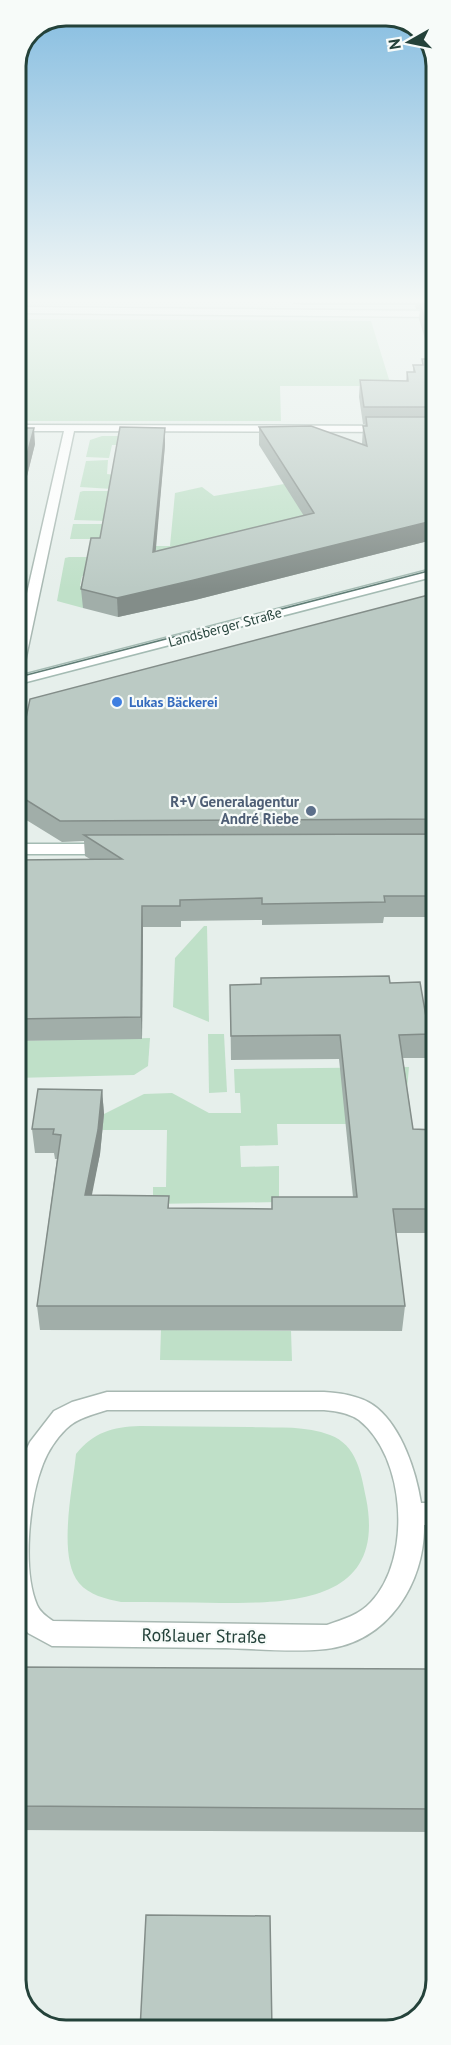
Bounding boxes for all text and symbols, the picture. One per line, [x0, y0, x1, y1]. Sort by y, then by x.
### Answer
north arrow [379, 12, 439, 72]
text: N [383, 38, 405, 51]
street label: Landsberger Straße [166, 603, 284, 651]
place label: Lukas Bäckerei [129, 693, 218, 711]
marker: Lukas Bäckerei [110, 695, 124, 709]
place label: R+V Generalagentur André Riebe [170, 792, 300, 828]
marker: R+V Generalagentur André Riebe [304, 804, 318, 818]
street label: Roßlauer Straße [142, 1623, 267, 1648]

